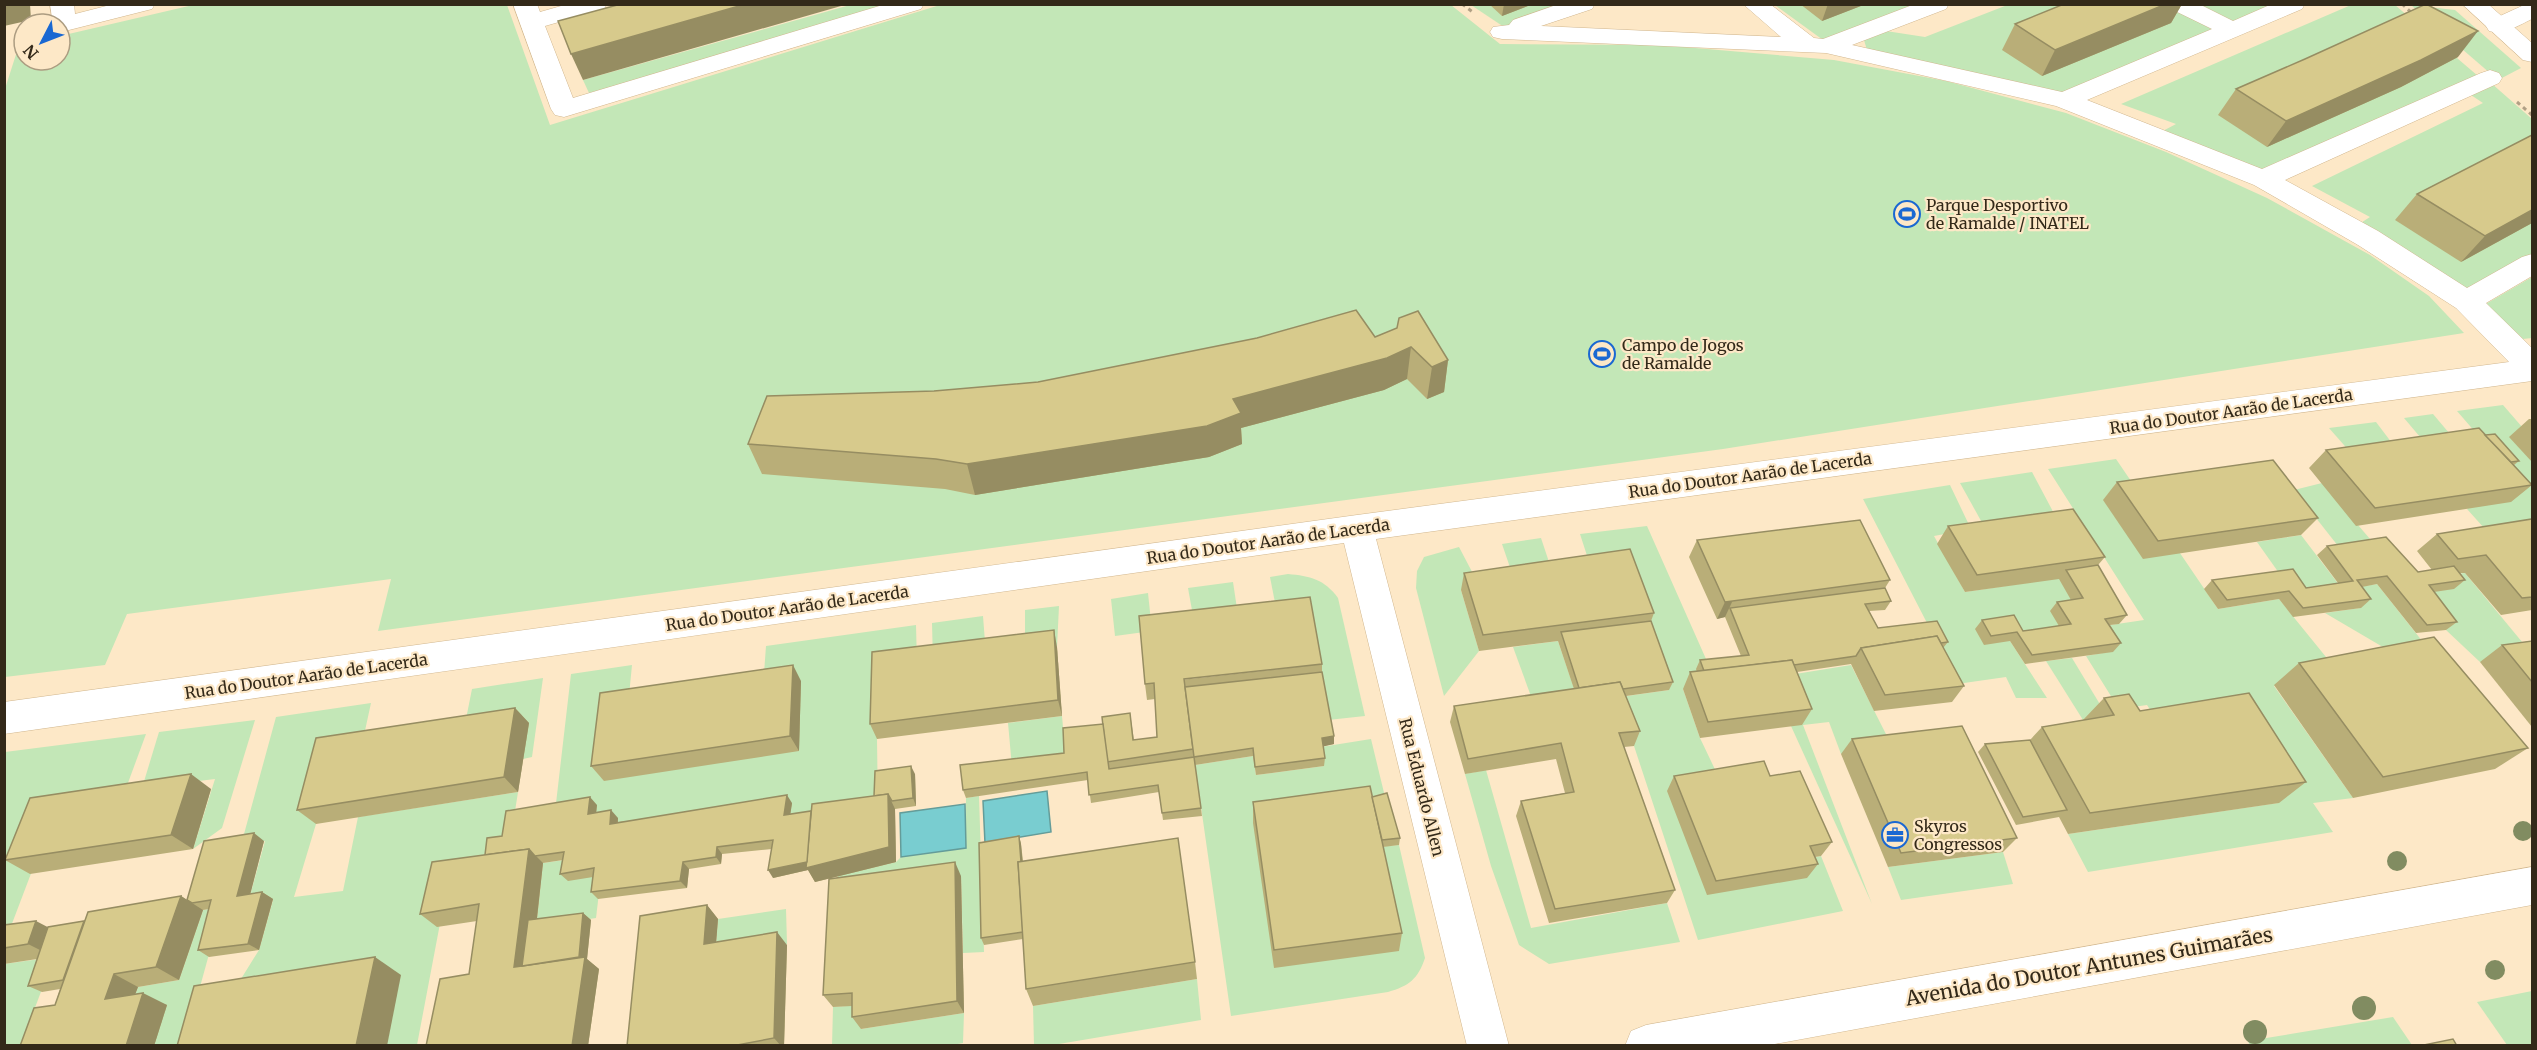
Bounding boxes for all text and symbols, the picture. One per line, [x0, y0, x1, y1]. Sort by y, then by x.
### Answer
north arrow [12, 12, 72, 72]
text: N [19, 40, 43, 63]
place label: Parque Desportivo de Ramalde / INATEL [1926, 195, 2089, 233]
sports icon: Parque Desportivo de Ramalde / INATEL [1892, 199, 1922, 229]
place label: Campo de Jogos de Ramalde [1622, 335, 1744, 373]
sports icon: Campo de Jogos de Ramalde [1587, 339, 1617, 369]
street label: Rua do Doutor Aarão de Lacerda [2108, 384, 2354, 438]
street label: Rua do Doutor Aarão de Lacerda [1627, 448, 1873, 502]
street label: Rua do Doutor Aarão de Lacerda [1145, 514, 1391, 568]
street label: Rua do Doutor Aarão de Lacerda [664, 581, 910, 635]
street label: Rua do Doutor Aarão de Lacerda [183, 649, 429, 703]
street label: Rua Eduardo Allen [1395, 716, 1449, 859]
place label: Skyros Congressos [1914, 816, 2002, 854]
office icon: Skyros Congressos [1880, 820, 1910, 850]
street label: Avenida do Doutor Antunes Guimarães [1903, 921, 2274, 1011]

